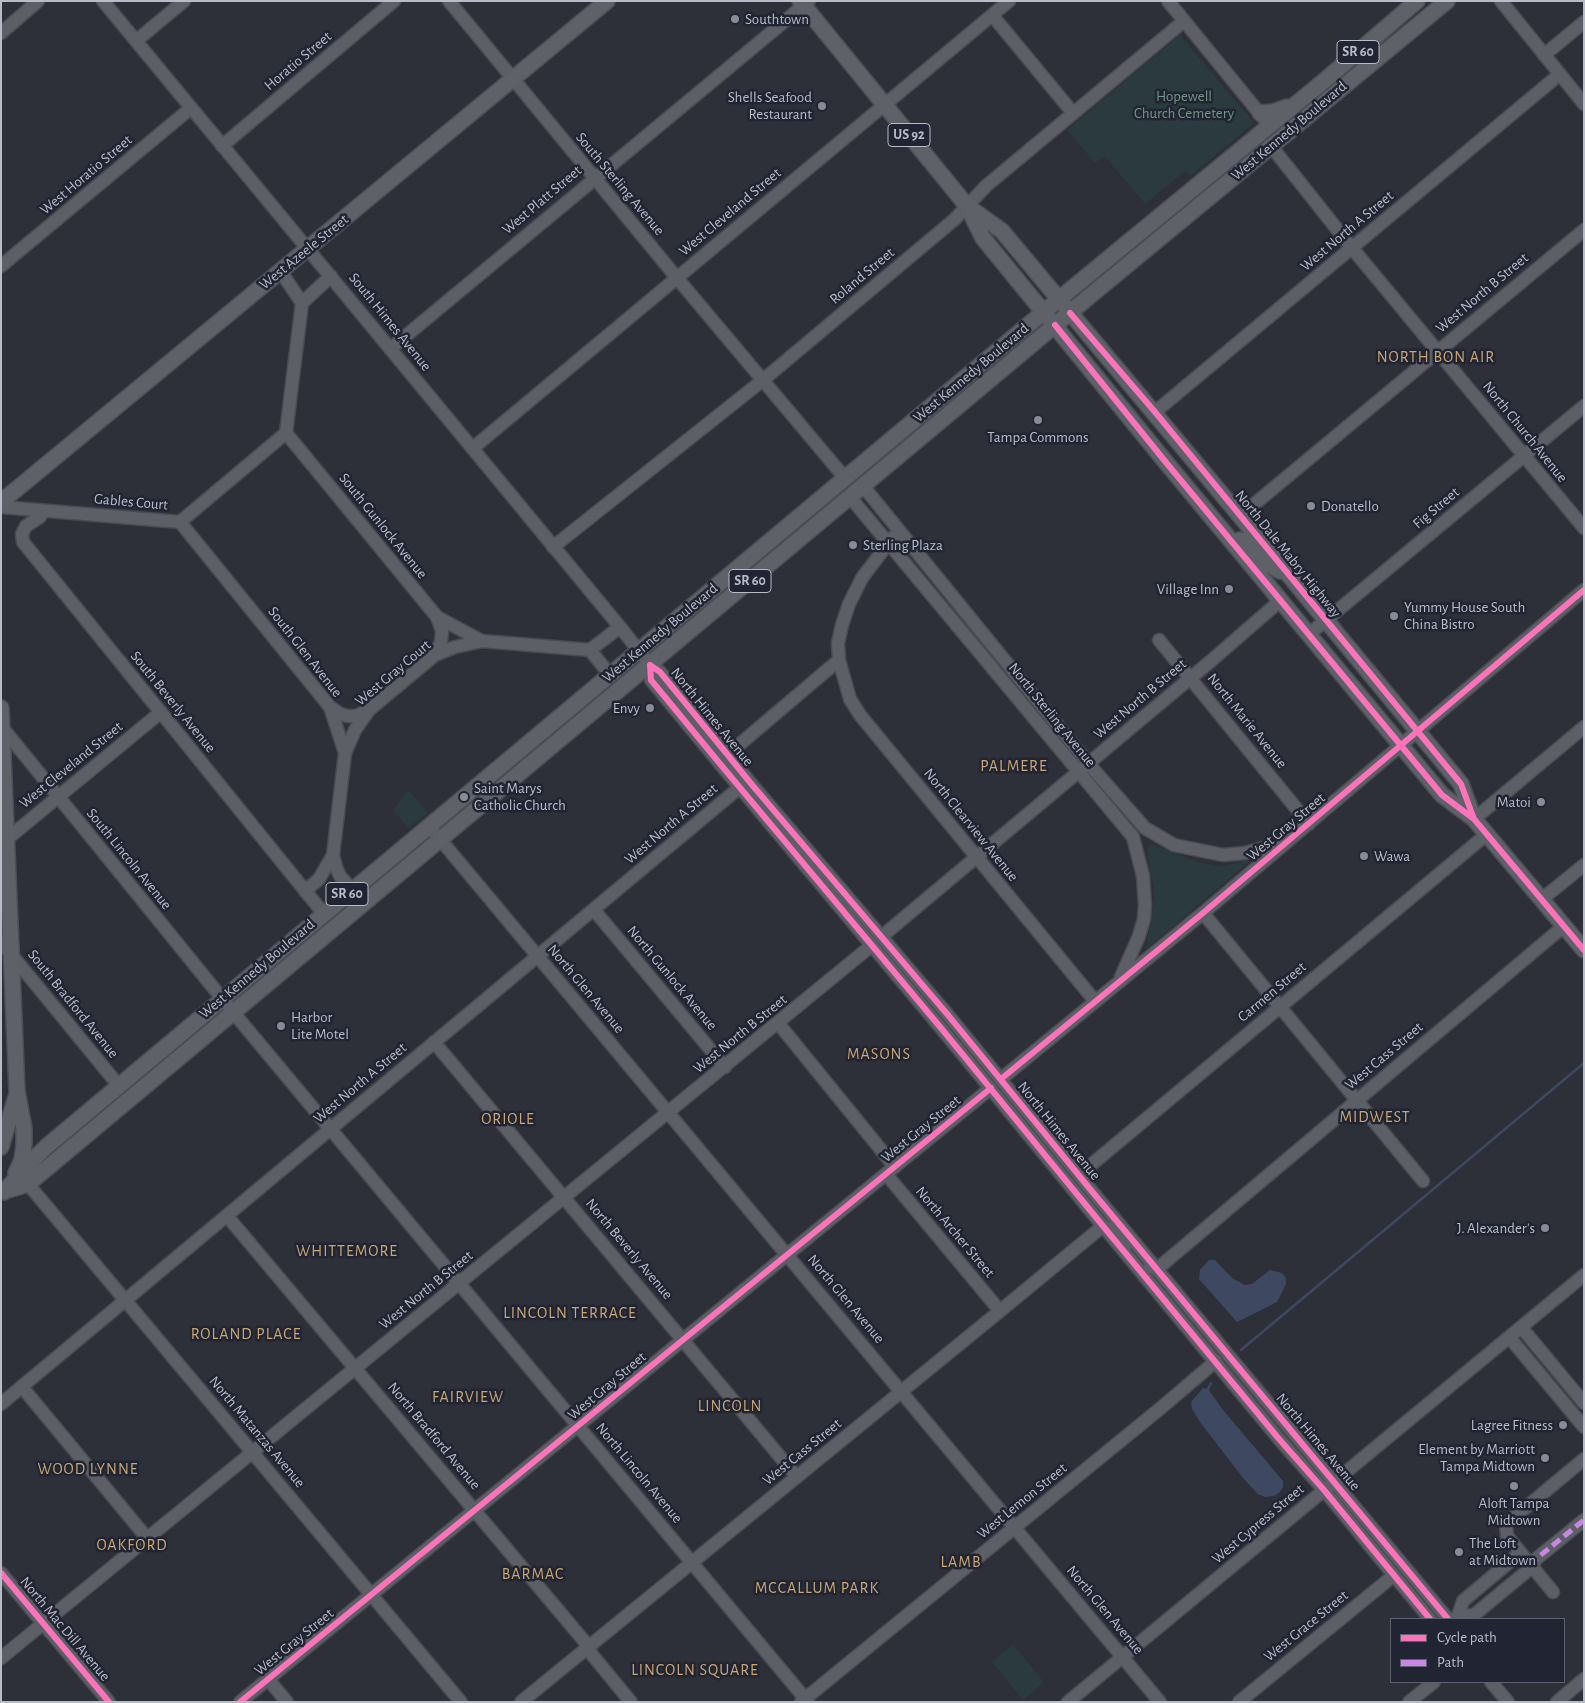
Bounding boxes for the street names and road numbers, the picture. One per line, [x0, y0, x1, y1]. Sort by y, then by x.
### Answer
street label: Horatio Street [261, 28, 335, 94]
road number: SR 60 [1337, 41, 1379, 64]
street label: West Kennedy Boulevard [1228, 77, 1350, 185]
road number: US 92 [888, 124, 930, 146]
street label: South Sterling Avenue [572, 129, 668, 239]
street label: West Horatio Street [36, 131, 136, 219]
street label: West Platt Street [499, 162, 585, 238]
street label: West Cleveland Street [675, 164, 785, 260]
street label: West North A Street [1297, 187, 1397, 275]
street label: West Azeele Street [256, 211, 352, 293]
street label: Roland Street [826, 244, 898, 308]
street label: West North B Street [1432, 249, 1532, 337]
street label: South Himes Avenue [345, 269, 435, 375]
street label: West Kennedy Boulevard [910, 319, 1032, 427]
street label: North Church Avenue [1479, 378, 1571, 486]
street label: South Gunlock Avenue [335, 470, 431, 582]
street label: Fig Street [1409, 483, 1463, 533]
street label: North Dale Mabry Highway [1231, 487, 1345, 621]
street label: Gables Court [93, 490, 169, 514]
road number: SR 60 [729, 570, 771, 592]
street label: West Kennedy Boulevard [599, 579, 721, 687]
street label: South Glen Avenue [264, 603, 346, 701]
street label: West Gray Court [351, 636, 435, 710]
street label: South Beverly Avenue [126, 647, 220, 757]
street label: West North B Street [1090, 655, 1190, 743]
street label: North Sterling Avenue [1004, 659, 1100, 771]
street label: North Himes Avenue [667, 664, 757, 770]
street label: North Marie Avenue [1203, 670, 1291, 772]
street label: West Cleveland Street [16, 718, 126, 812]
street label: North Clearview Avenue [920, 765, 1022, 885]
street label: West North A Street [621, 780, 721, 868]
street label: West Gray Street [1243, 789, 1329, 865]
street label: South Lincoln Avenue [83, 805, 175, 913]
road number: SR 60 [326, 882, 368, 906]
street label: West Kennedy Boulevard [196, 915, 318, 1023]
street label: North Gunlock Avenue [623, 922, 721, 1034]
street label: North Glen Avenue [544, 941, 628, 1037]
street label: South Bradford Avenue [24, 946, 122, 1062]
street label: Carmen Street [1234, 958, 1310, 1026]
street label: West North B Street [690, 991, 790, 1077]
street label: West Cass Street [1341, 1018, 1427, 1094]
street label: West North A Street [310, 1039, 410, 1127]
street label: North Himes Avenue [1014, 1078, 1104, 1184]
street label: West Gray Street [878, 1092, 964, 1166]
street label: North Archer Street [912, 1183, 998, 1281]
street label: North Beverly Avenue [582, 1195, 676, 1303]
street label: West North B Street [376, 1247, 476, 1333]
street label: North Glen Avenue [804, 1251, 888, 1347]
street label: West Gray Street [564, 1348, 650, 1424]
street label: North Matanzas Avenue [205, 1373, 309, 1491]
street label: North Bradford Avenue [384, 1379, 484, 1493]
street label: North Himes Avenue [1272, 1390, 1364, 1494]
street label: West Cass Street [759, 1415, 845, 1489]
street label: North Lincoln Avenue [592, 1419, 686, 1527]
street label: West Lemon Street [974, 1459, 1070, 1543]
street label: West Cypress Street [1208, 1480, 1308, 1568]
street label: North Glen Avenue [1063, 1562, 1147, 1658]
street label: North Mac Dill Avenue [16, 1573, 114, 1685]
street label: West Grace Street [1260, 1587, 1352, 1665]
street label: West Gray Street [251, 1605, 337, 1679]

